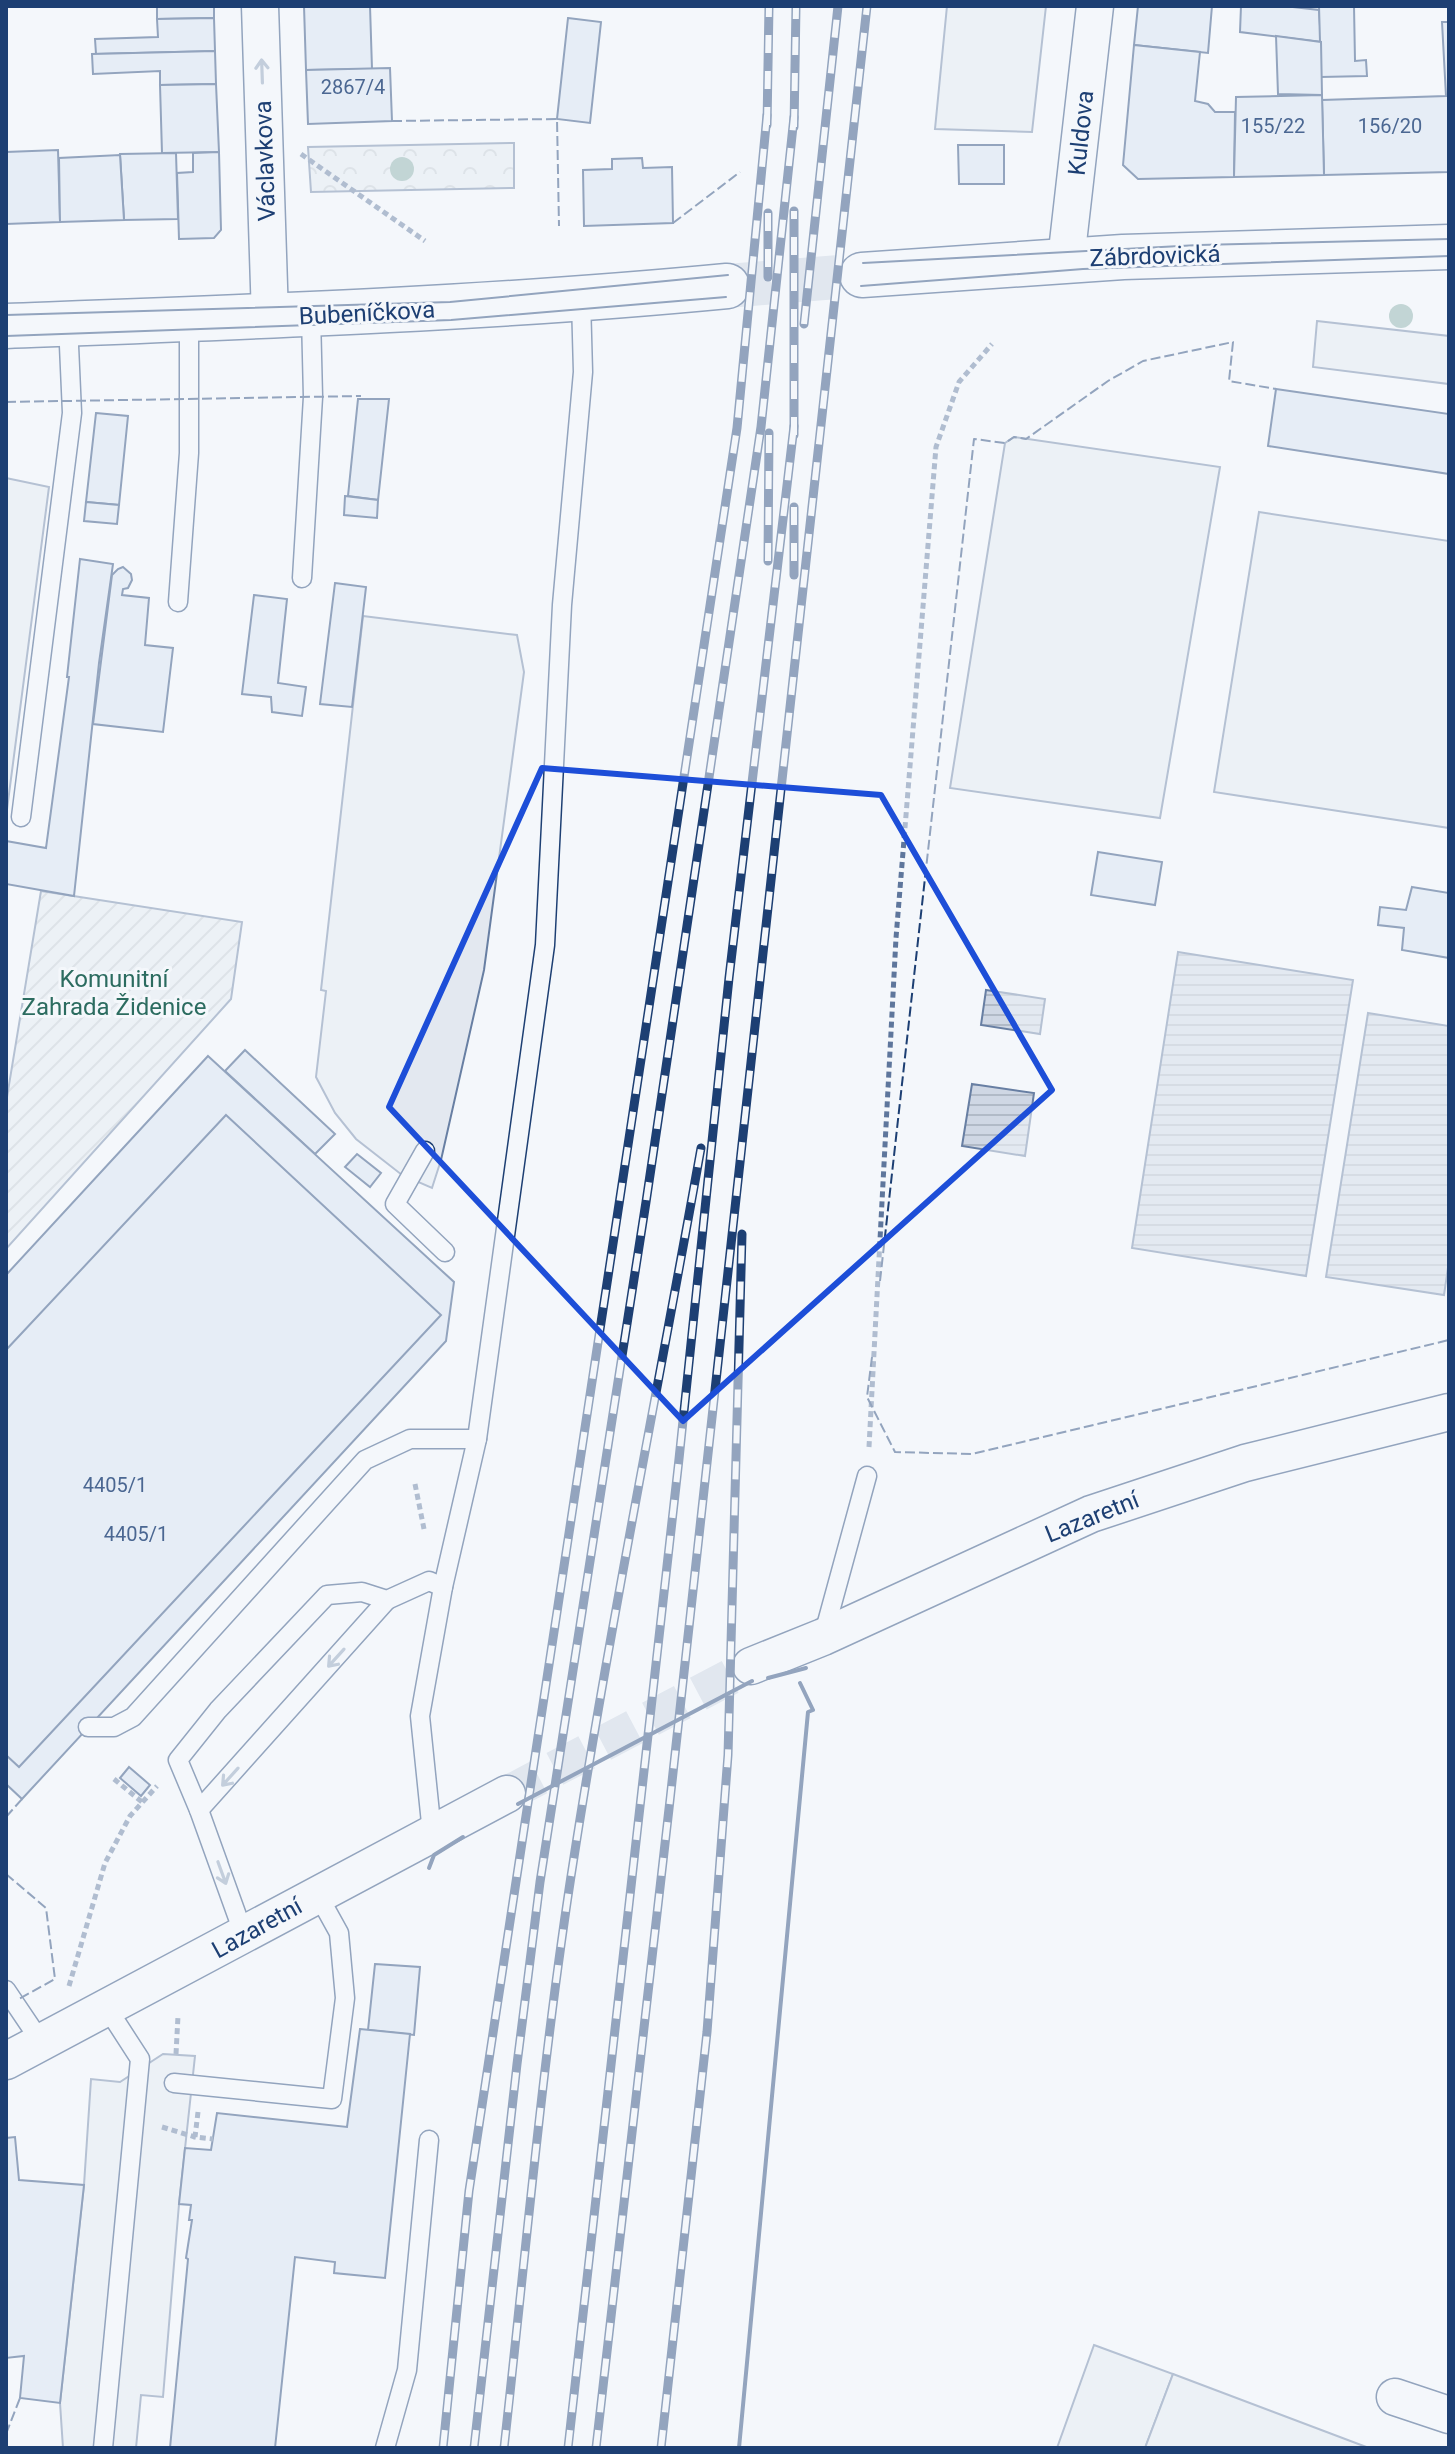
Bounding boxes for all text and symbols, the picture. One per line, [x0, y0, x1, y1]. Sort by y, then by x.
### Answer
one-way arrow [254, 58, 269, 85]
house number: 2867/4 [321, 75, 385, 99]
street label: Kuldova [1063, 89, 1099, 177]
street label: Václavkova [249, 100, 281, 222]
house number: 155/22 [1241, 114, 1305, 138]
house number: 156/20 [1358, 114, 1422, 138]
street label: Zábrdovická [1089, 240, 1221, 272]
street label: Bubeníčkova [298, 295, 436, 331]
park label: Komunitní Zahrada Židenice [22, 965, 206, 1021]
house number: 4405/1 [83, 1473, 147, 1497]
street label: Lazaretní [1041, 1485, 1144, 1548]
house number: 4405/1 [104, 1522, 168, 1546]
one-way arrow [327, 1648, 345, 1668]
one-way arrow [221, 1766, 239, 1786]
one-way arrow [216, 1860, 230, 1884]
street label: Lazaretní [207, 1891, 308, 1964]

